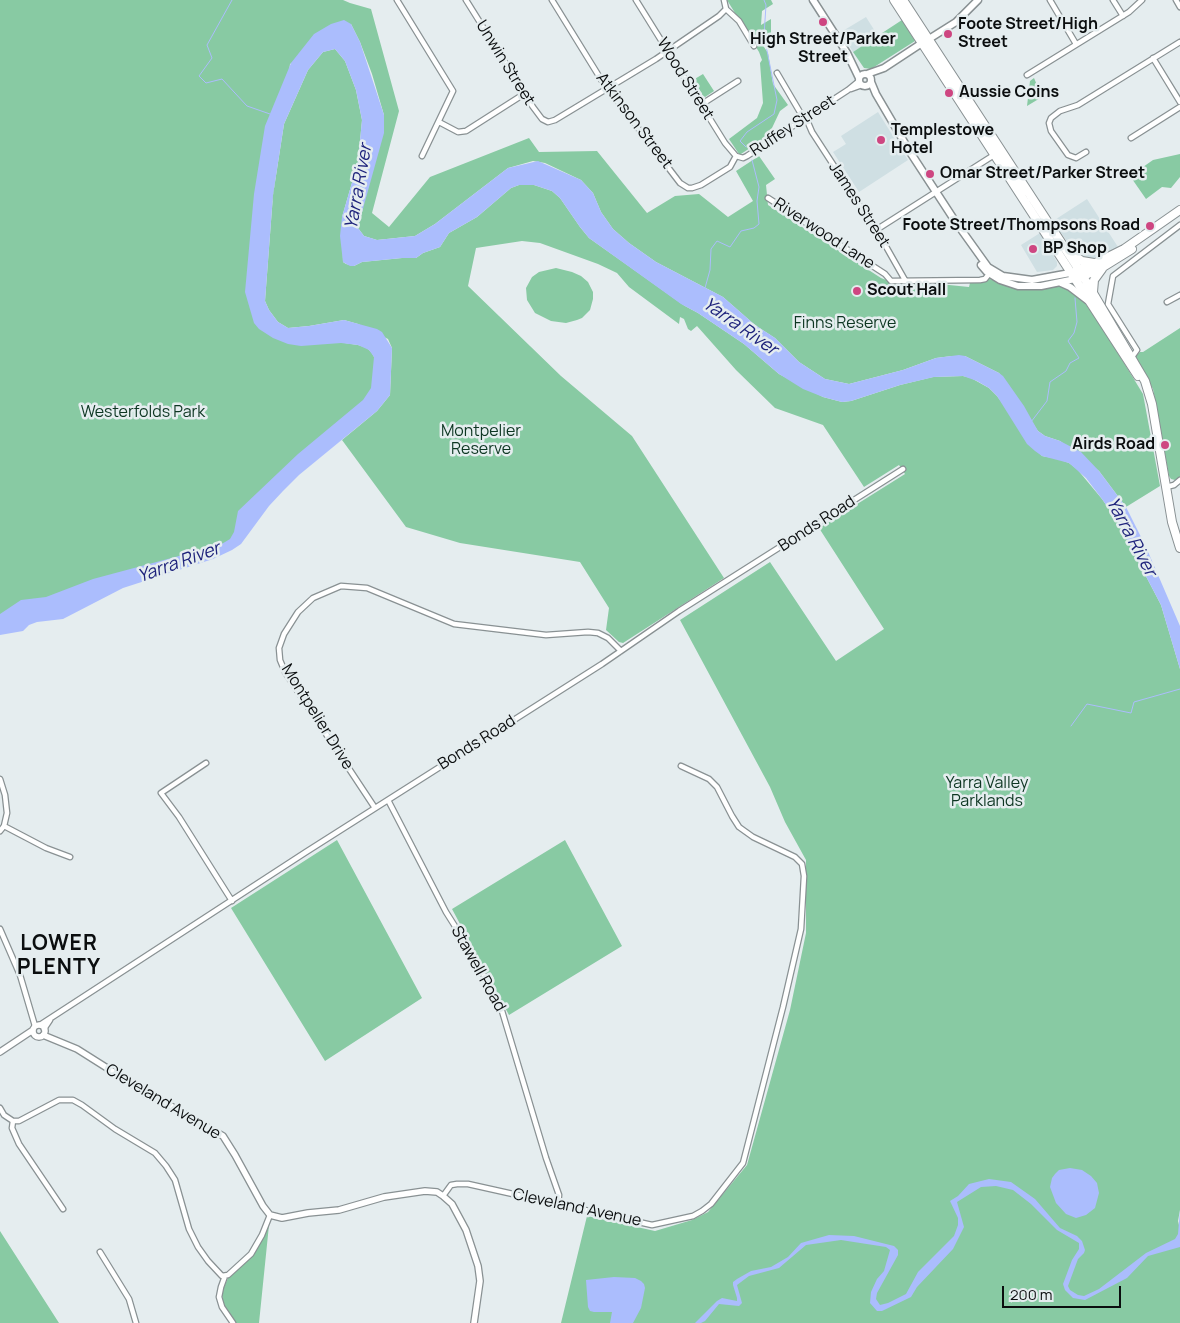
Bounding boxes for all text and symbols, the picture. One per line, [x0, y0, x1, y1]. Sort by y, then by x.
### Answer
place label: Foote Street/High Street [958, 15, 1098, 53]
marker: High Street/Parker Street [817, 16, 829, 28]
street label: Unwin Street [471, 17, 539, 109]
marker: Foote Street/High Street [942, 28, 954, 40]
place label: High Street/Parker Street [750, 30, 896, 68]
street label: Wood Street [652, 35, 718, 123]
street label: Atkinson Street [592, 69, 676, 173]
place label: Aussie Coins [959, 83, 1059, 103]
marker: Aussie Coins [943, 87, 955, 99]
street label: Ruffey Street [747, 91, 839, 161]
place label: Templestowe Hotel [891, 121, 994, 159]
marker: Templestowe Hotel [875, 134, 887, 146]
water label: Yarra River [341, 143, 377, 231]
street label: James Street [824, 159, 894, 251]
place label: Omar Street/Parker Street [940, 164, 1145, 184]
marker: Omar Street/Parker Street [924, 168, 936, 180]
street label: Riverwood Lane [770, 194, 878, 274]
place label: Foote Street/Thompsons Road [902, 216, 1140, 236]
marker: Foote Street/Thompsons Road [1144, 220, 1156, 232]
place label: BP Shop [1043, 239, 1107, 259]
marker: BP Shop [1027, 243, 1039, 255]
place label: Scout Hall [867, 281, 946, 301]
marker: Scout Hall [851, 285, 863, 297]
water label: Yarra River [699, 293, 781, 361]
park label: Finns Reserve [794, 314, 896, 334]
park label: Westerfolds Park [81, 403, 205, 423]
park label: Montpelier Reserve [441, 422, 521, 460]
place label: Airds Road [1072, 435, 1155, 455]
marker: Airds Road [1159, 439, 1171, 451]
street label: Bonds Road [775, 492, 859, 556]
water label: Yarra River [1101, 494, 1161, 580]
water label: Yarra River [135, 538, 223, 588]
street label: Montpelier Drive [277, 661, 357, 773]
street label: Bonds Road [435, 712, 519, 774]
park label: Yarra Valley Parklands [946, 774, 1028, 812]
street label: Stawell Road [447, 923, 509, 1015]
district label: LOWER PLENTY [16, 931, 102, 981]
street label: Cleveland Avenue [102, 1060, 224, 1144]
street label: Cleveland Avenue [511, 1185, 643, 1231]
scale bar [1005, 1276, 1124, 1308]
text: 200 m [1010, 1284, 1053, 1305]

